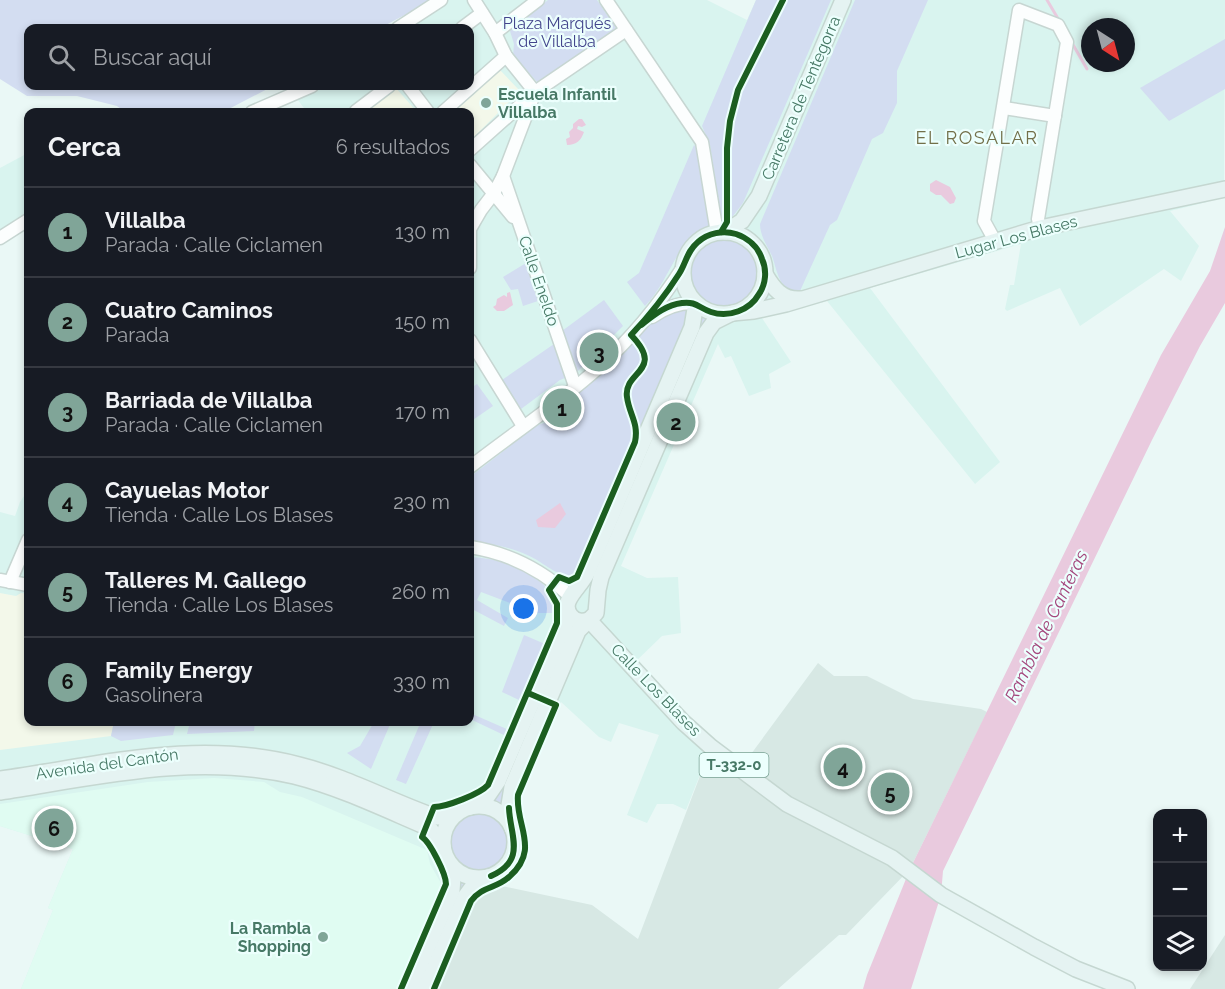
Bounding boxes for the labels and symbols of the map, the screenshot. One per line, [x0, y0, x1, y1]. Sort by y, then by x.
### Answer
street label: Carretera de Tentegorra [758, 13, 844, 183]
park label: Plaza Marqués de Villalba [503, 14, 611, 51]
north arrow [1081, 18, 1135, 72]
place label: Escuela Infantil Villalba [498, 85, 617, 122]
marker: Escuela Infantil Villalba [479, 96, 493, 110]
district label: EL ROSALAR [915, 127, 1039, 148]
street label: Lugar Los Blases [953, 211, 1079, 262]
street label: Calle Eneldo [515, 233, 563, 329]
pin: 3 [580, 330, 618, 374]
pin: 1 [542, 386, 582, 430]
pin: 2 [656, 400, 696, 444]
water label: Rambla de Canteras [1000, 546, 1092, 705]
your location [509, 594, 538, 623]
street label: Calle Los Blases [607, 640, 705, 740]
pin: 4 [824, 744, 862, 789]
street label: Avenida del Cantón [34, 745, 180, 783]
road number: T-332-0 [700, 753, 768, 777]
pin: 5 [870, 770, 910, 814]
pin: 6 [34, 806, 74, 850]
place label: La Rambla Shopping [230, 919, 311, 956]
marker: La Rambla Shopping [316, 930, 330, 944]

